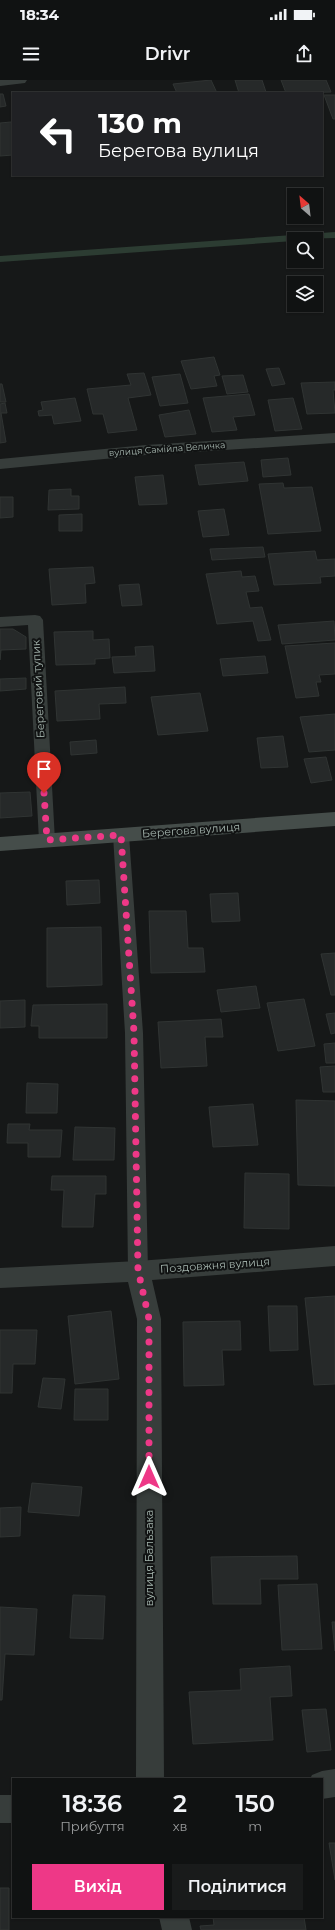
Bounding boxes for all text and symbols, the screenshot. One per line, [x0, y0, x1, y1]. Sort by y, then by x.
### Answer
text: 18:34 [20, 5, 59, 24]
icon: menu [20, 43, 42, 65]
text: Drivr [145, 43, 190, 65]
icon: share [293, 43, 315, 65]
text: 130 m [98, 106, 182, 140]
icon: left [32, 108, 84, 160]
text: Берегова вулиця [98, 140, 259, 162]
north arrow [287, 188, 323, 224]
map controls [287, 188, 323, 312]
button: search [287, 232, 323, 268]
button: layers [287, 276, 323, 312]
street label: вулиця Самійла Величка [108, 439, 226, 458]
street label: Береговий тупик [28, 639, 48, 739]
pin [27, 752, 61, 793]
icon: arrive [33, 758, 55, 780]
street label: Берегова вулиця [141, 820, 241, 840]
street label: Поздовжня вулиця [160, 1254, 270, 1276]
position arrow [128, 1456, 170, 1498]
street label: вулиця Бальзака [142, 1510, 156, 1606]
text: 18:36 [62, 1789, 122, 1818]
text: 2 [173, 1789, 187, 1818]
text: 150 [236, 1789, 275, 1818]
text: Прибуття [60, 1818, 125, 1834]
text: хв [173, 1818, 187, 1834]
text: m [248, 1818, 262, 1834]
button: Вихід [32, 1864, 164, 1910]
button: Поділитися [172, 1864, 303, 1910]

